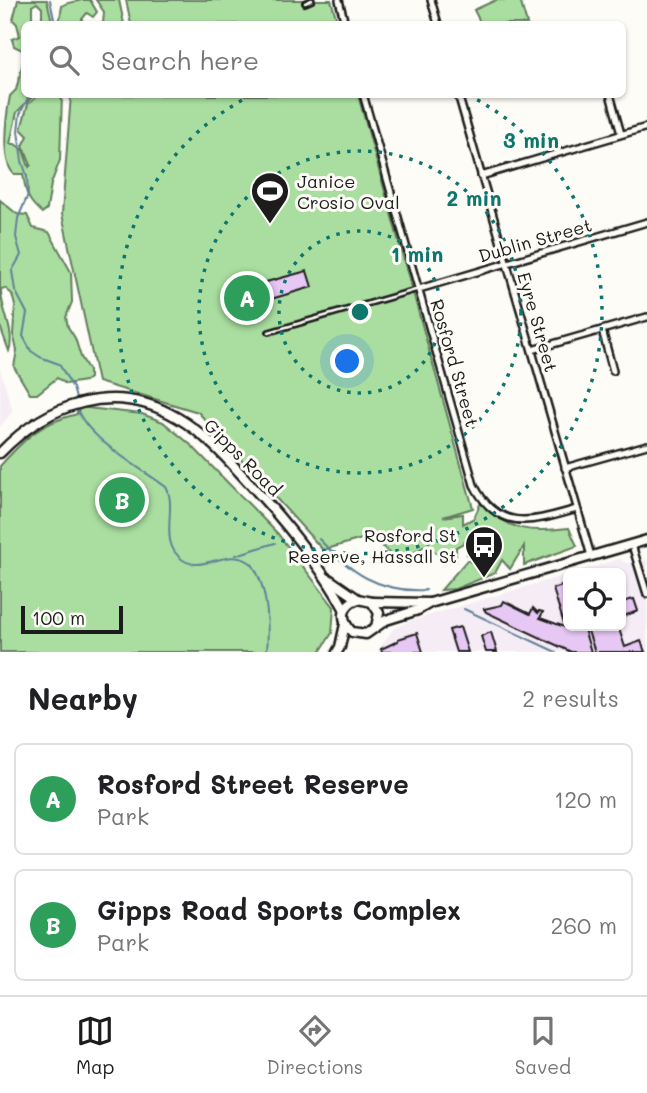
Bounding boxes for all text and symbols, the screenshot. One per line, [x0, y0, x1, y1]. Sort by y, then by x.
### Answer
search box [21, 21, 626, 98]
icon: search [45, 41, 83, 79]
text: Search here [101, 43, 259, 77]
text: 3 min [503, 126, 559, 153]
place label: Janice Crosio Oval [297, 169, 400, 214]
sports icon: Janice Crosio Oval [249, 170, 291, 225]
text: 2 min [446, 184, 502, 211]
street label: Dublin Street [476, 212, 594, 268]
text: 1 min [391, 240, 443, 267]
street label: Eyre Street [512, 269, 564, 375]
pin: A [224, 272, 270, 324]
street label: Rosford Street [425, 296, 485, 430]
centre of rings [348, 300, 372, 324]
your location [330, 344, 364, 378]
street label: Gipps Road [199, 413, 287, 501]
pin: B [99, 474, 145, 526]
place label: Rosford St Reserve, Hassall St [288, 523, 457, 568]
bus stop icon: Rosford St Reserve, Hassall St [463, 524, 505, 579]
map controls [563, 568, 626, 631]
button: locate [563, 568, 626, 631]
scale bar [21, 603, 122, 635]
text: 100 m [32, 605, 85, 630]
text: Nearby [28, 678, 138, 718]
text: 2 results [522, 683, 619, 713]
text: Rosford Street Reserve [97, 767, 409, 801]
text: A [45, 784, 61, 814]
text: 120 m [554, 784, 617, 814]
text: Park [97, 801, 149, 831]
text: Gipps Road Sports Complex [97, 893, 461, 927]
text: B [45, 910, 61, 940]
text: 260 m [550, 910, 617, 940]
text: Park [97, 927, 149, 957]
tab: Map [76, 1012, 115, 1079]
tab: Directions [266, 1012, 363, 1079]
tab: Saved [515, 1012, 571, 1079]

